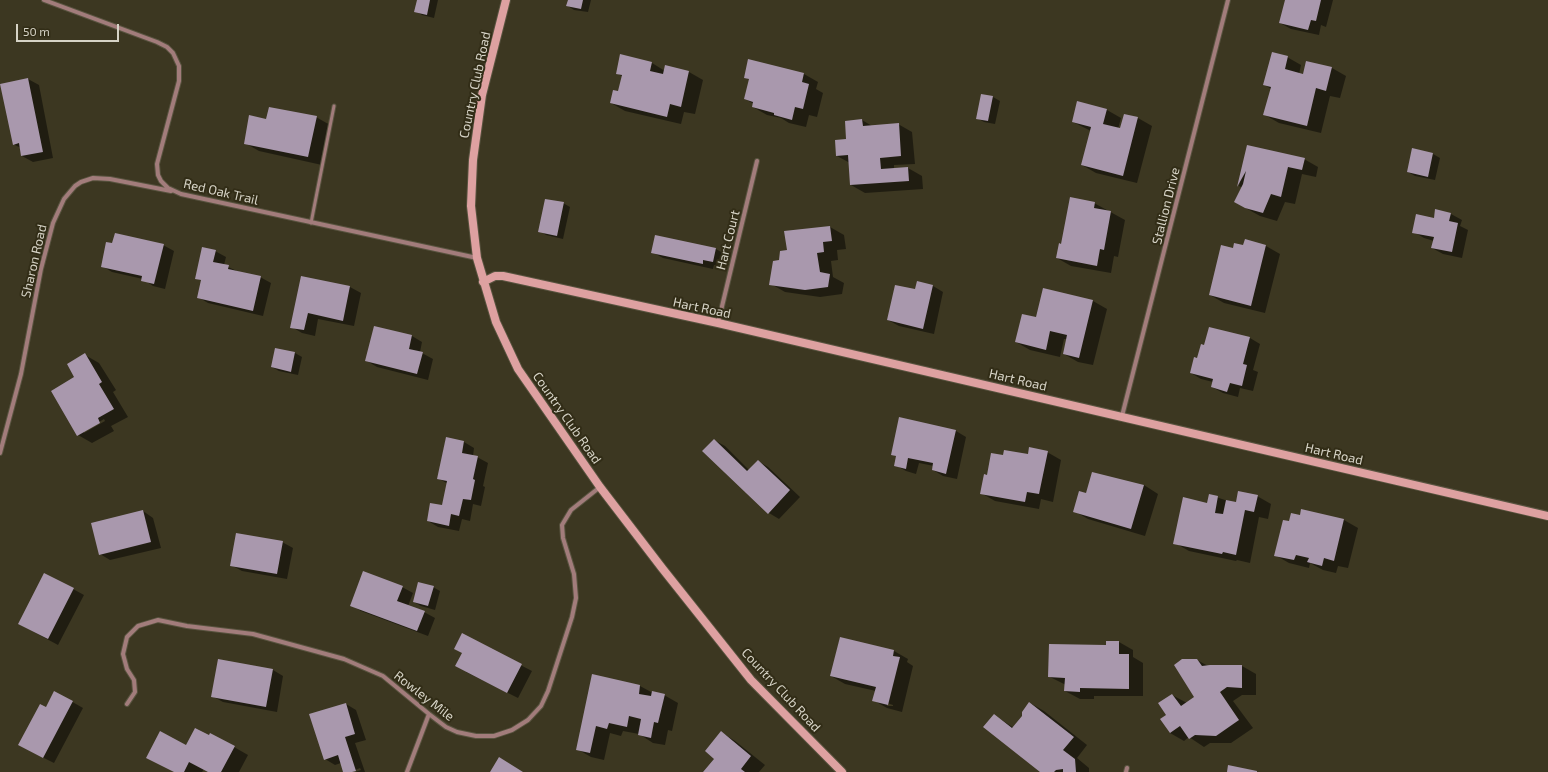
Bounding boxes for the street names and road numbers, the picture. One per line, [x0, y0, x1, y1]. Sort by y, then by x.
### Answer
street label: Country Club Road [456, 30, 494, 140]
street label: Stallion Drive [1149, 166, 1183, 246]
street label: Red Oak Trail [182, 176, 260, 208]
street label: Hart Court [713, 208, 743, 272]
street label: Sharon Road [18, 223, 50, 299]
street label: Hart Road [672, 294, 732, 322]
street label: Hart Road [988, 366, 1048, 394]
street label: Country Club Road [529, 369, 605, 467]
street label: Hart Road [1304, 440, 1364, 468]
street label: Country Club Road [738, 645, 824, 735]
street label: Rowley Mile [391, 668, 457, 724]

